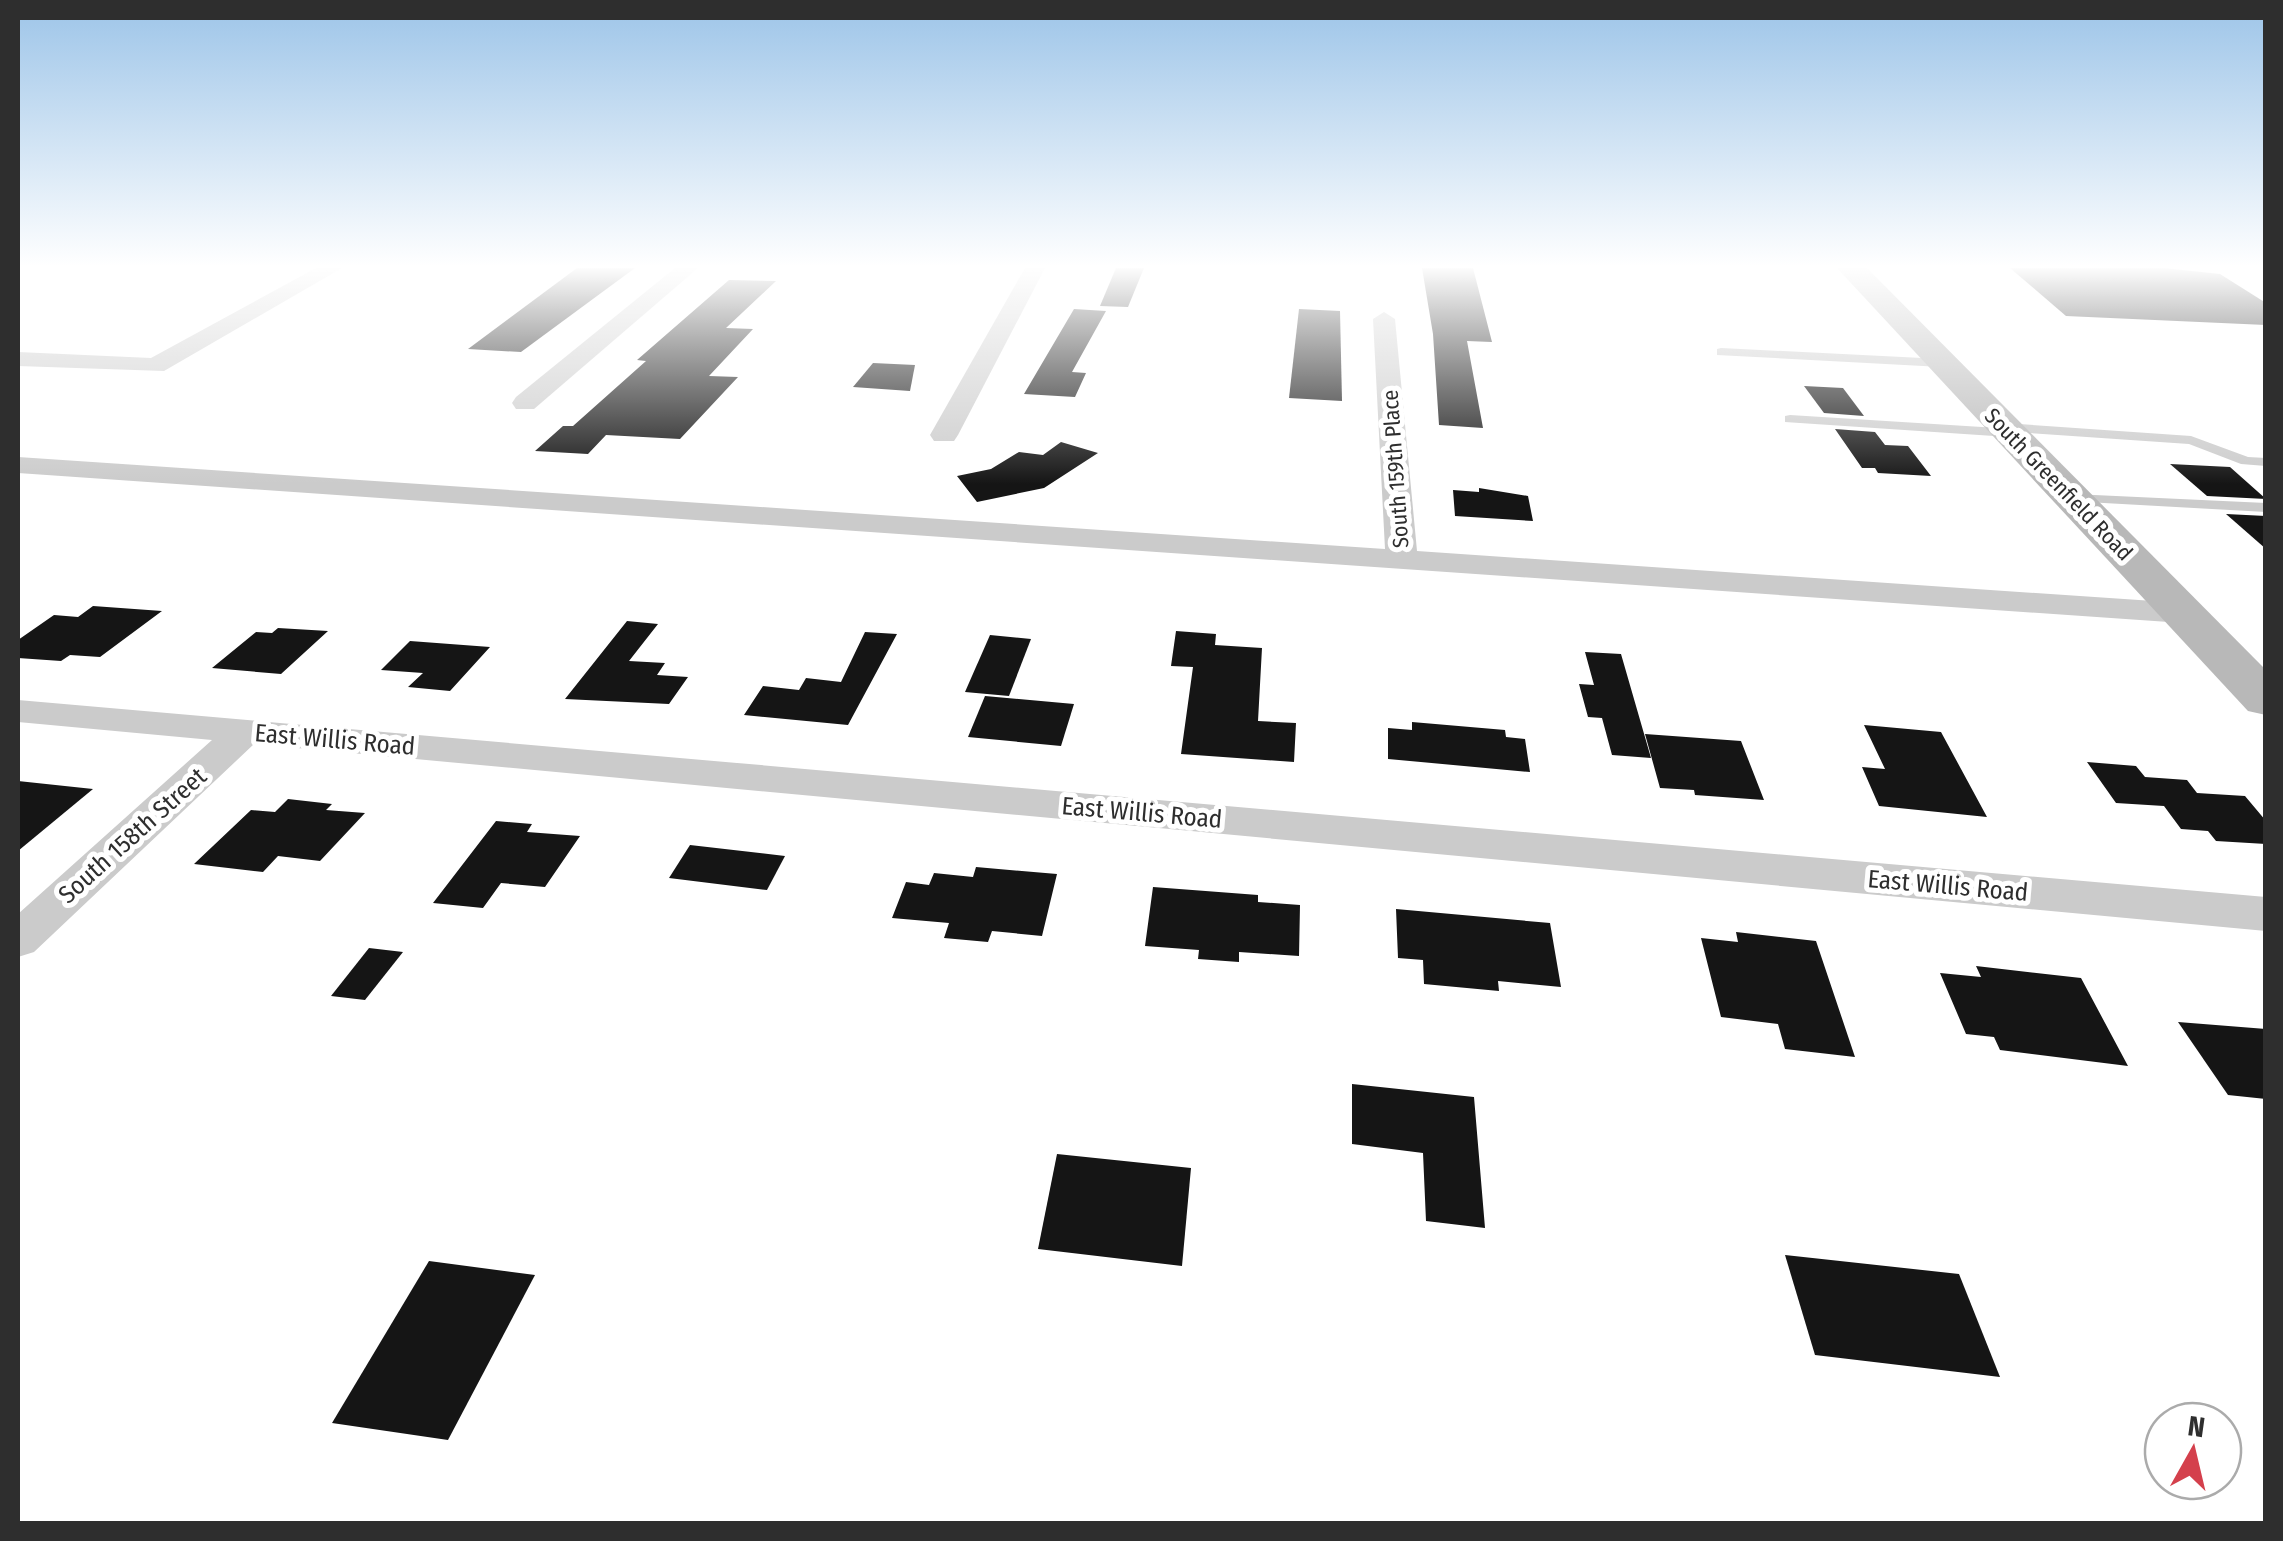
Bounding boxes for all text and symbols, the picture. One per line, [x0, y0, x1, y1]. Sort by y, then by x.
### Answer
street label: South 159th Place [1377, 389, 1414, 549]
street label: South Greenfield Road [1979, 402, 2138, 566]
street label: East Willis Road [253, 718, 416, 762]
street label: South 158th Street [53, 761, 213, 910]
street label: East Willis Road [1060, 791, 1223, 835]
street label: East Willis Road [1866, 864, 2029, 908]
north arrow [2143, 1401, 2243, 1501]
text: N [2186, 1409, 2207, 1444]

